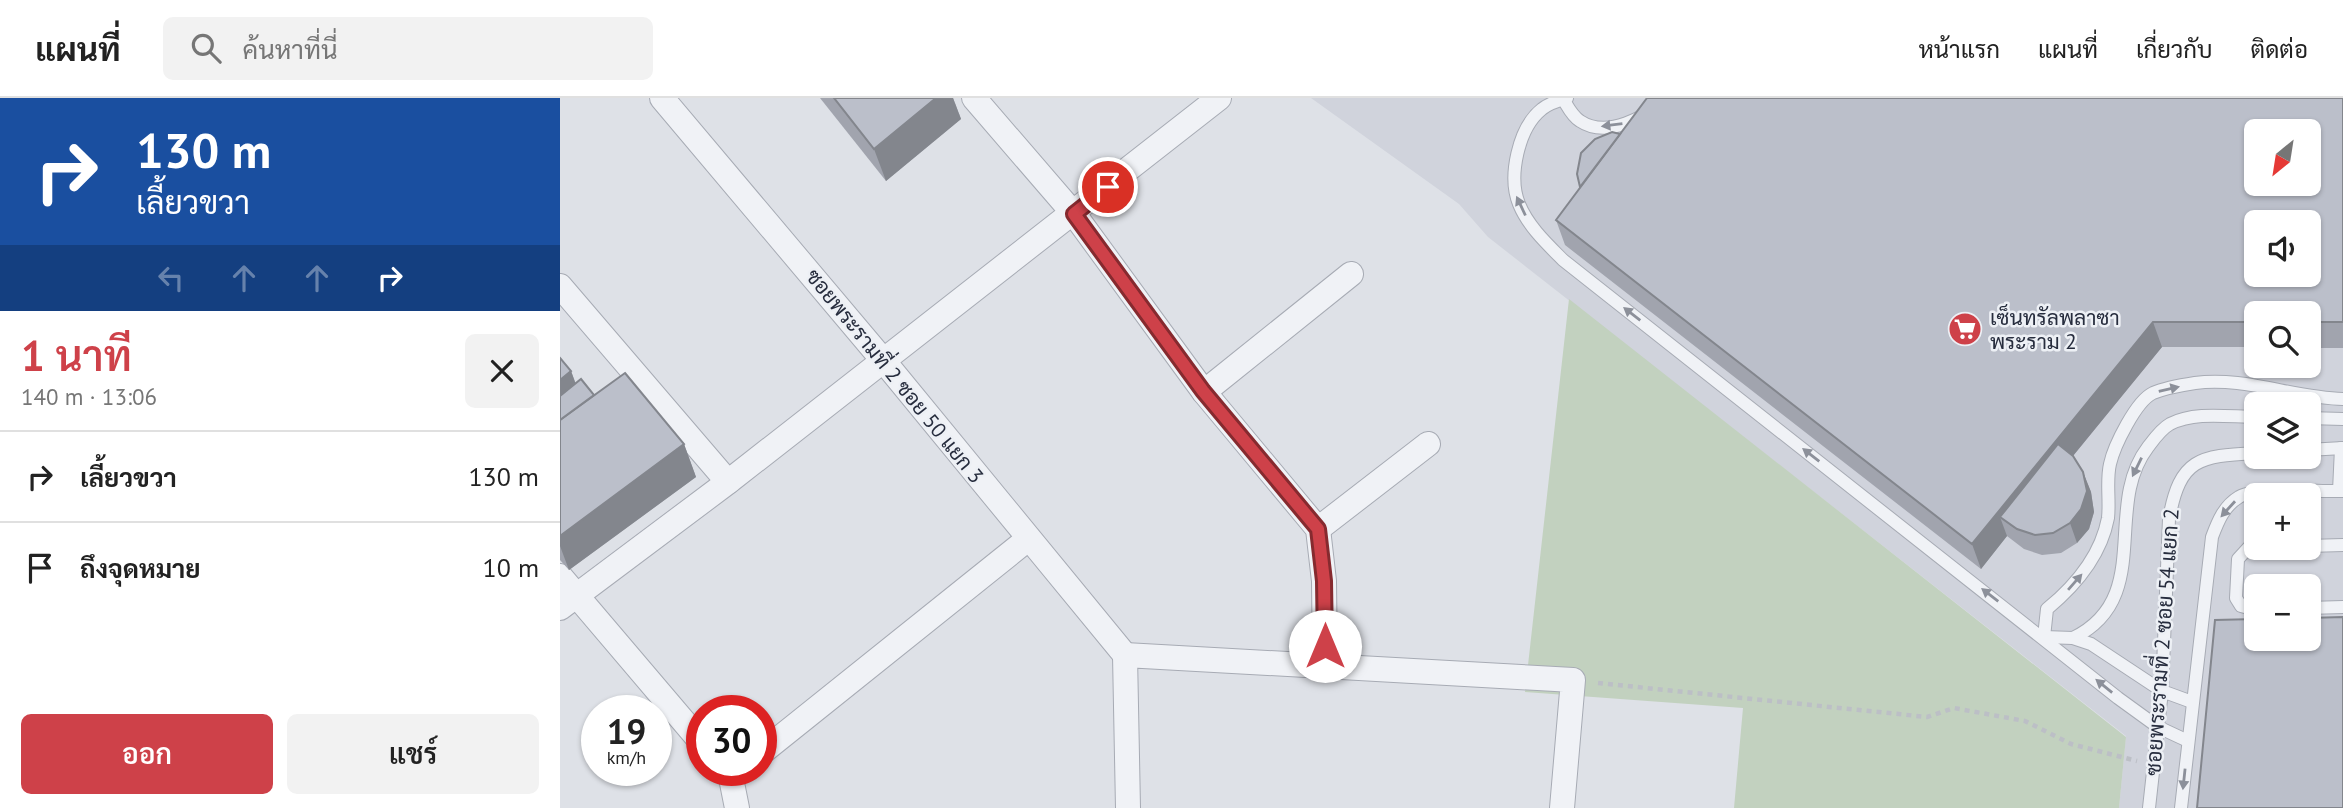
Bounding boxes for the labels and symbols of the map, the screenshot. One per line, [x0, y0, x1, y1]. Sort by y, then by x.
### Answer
one-way arrow [1601, 119, 1623, 130]
north arrow [2244, 119, 2320, 196]
pin [1078, 157, 1138, 217]
one-way arrow [1515, 196, 1527, 216]
street label: ซอยพระรามที่ 2 ซอย 50 แยก 3 [800, 260, 995, 489]
place label: เซ็นทรัลพลาซา พระราม 2 [1990, 303, 2120, 355]
one-way arrow [1624, 306, 1642, 321]
supermarket icon: เซ็นทรัลพลาซา พระราม 2 [1946, 310, 1984, 348]
one-way arrow [2158, 383, 2180, 394]
one-way arrow [1803, 447, 1821, 462]
one-way arrow [2131, 457, 2142, 477]
one-way arrow [2220, 500, 2236, 518]
street label: ซอยพระรามที่ 2 ซอย 54 แยก 2 [2133, 507, 2185, 777]
one-way arrow [2067, 573, 2083, 591]
one-way arrow [1981, 589, 1999, 603]
position arrow [1288, 609, 1362, 683]
one-way arrow [2095, 679, 2113, 694]
speed limit sign: 30 [686, 695, 777, 786]
one-way arrow [2178, 768, 2189, 790]

